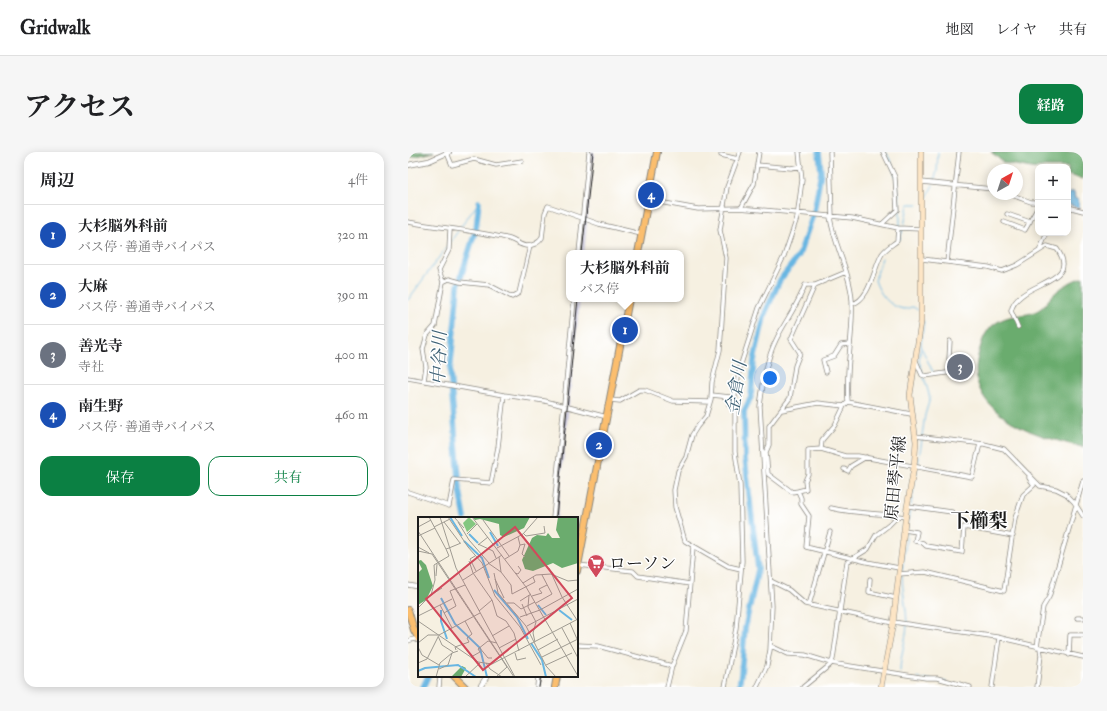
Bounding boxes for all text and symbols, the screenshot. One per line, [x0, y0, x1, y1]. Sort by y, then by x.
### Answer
text: Gridwalk [20, 16, 91, 40]
text: 地図 [946, 21, 974, 38]
text: レイヤ [996, 21, 1037, 38]
text: 共有 [1059, 21, 1087, 38]
button: 経路 [1019, 84, 1083, 124]
text: アクセス [24, 90, 135, 125]
north arrow [987, 164, 1023, 200]
map controls [1035, 164, 1071, 236]
button: + [1035, 164, 1071, 200]
text: 周辺 [40, 170, 74, 191]
text: 4件 [348, 172, 368, 188]
pin: 4 [638, 180, 664, 210]
button: − [1035, 200, 1071, 236]
text: 大杉脳外科前 [78, 217, 168, 236]
text: 1 [51, 227, 55, 243]
text: 320 m [337, 227, 368, 243]
text: バス停 · 善通寺バイパス [78, 239, 216, 255]
popup [566, 250, 684, 302]
text: 大杉脳外科前 [580, 259, 670, 278]
text: 大麻 [78, 277, 108, 296]
text: バス停 [580, 281, 619, 297]
text: 2 [50, 287, 56, 303]
text: 390 m [337, 287, 368, 303]
text: バス停 · 善通寺バイパス [78, 299, 216, 315]
pin: 1 [612, 315, 638, 345]
water label: 中谷川 [427, 329, 452, 385]
text: 善光寺 [78, 337, 123, 356]
text: 3 [51, 347, 56, 363]
text: 400 m [335, 347, 368, 363]
pin: 3 [947, 352, 973, 382]
water label: 金倉川 [721, 358, 752, 417]
text: 寺社 [78, 359, 104, 375]
your location [760, 368, 780, 388]
text: 南生野 [78, 397, 123, 416]
text: 4 [49, 407, 57, 423]
text: 460 m [335, 407, 368, 423]
text: バス停 · 善通寺バイパス [78, 419, 216, 435]
pin: 2 [586, 430, 612, 460]
street label: 原田琴平線 [881, 435, 910, 521]
button: 保存 [40, 456, 200, 496]
button: 共有 [208, 456, 368, 496]
district label: 下櫛梨 [950, 509, 1008, 533]
inset map [418, 517, 578, 677]
supermarket icon: ローソン [586, 553, 606, 578]
place label: ローソン [609, 553, 676, 574]

